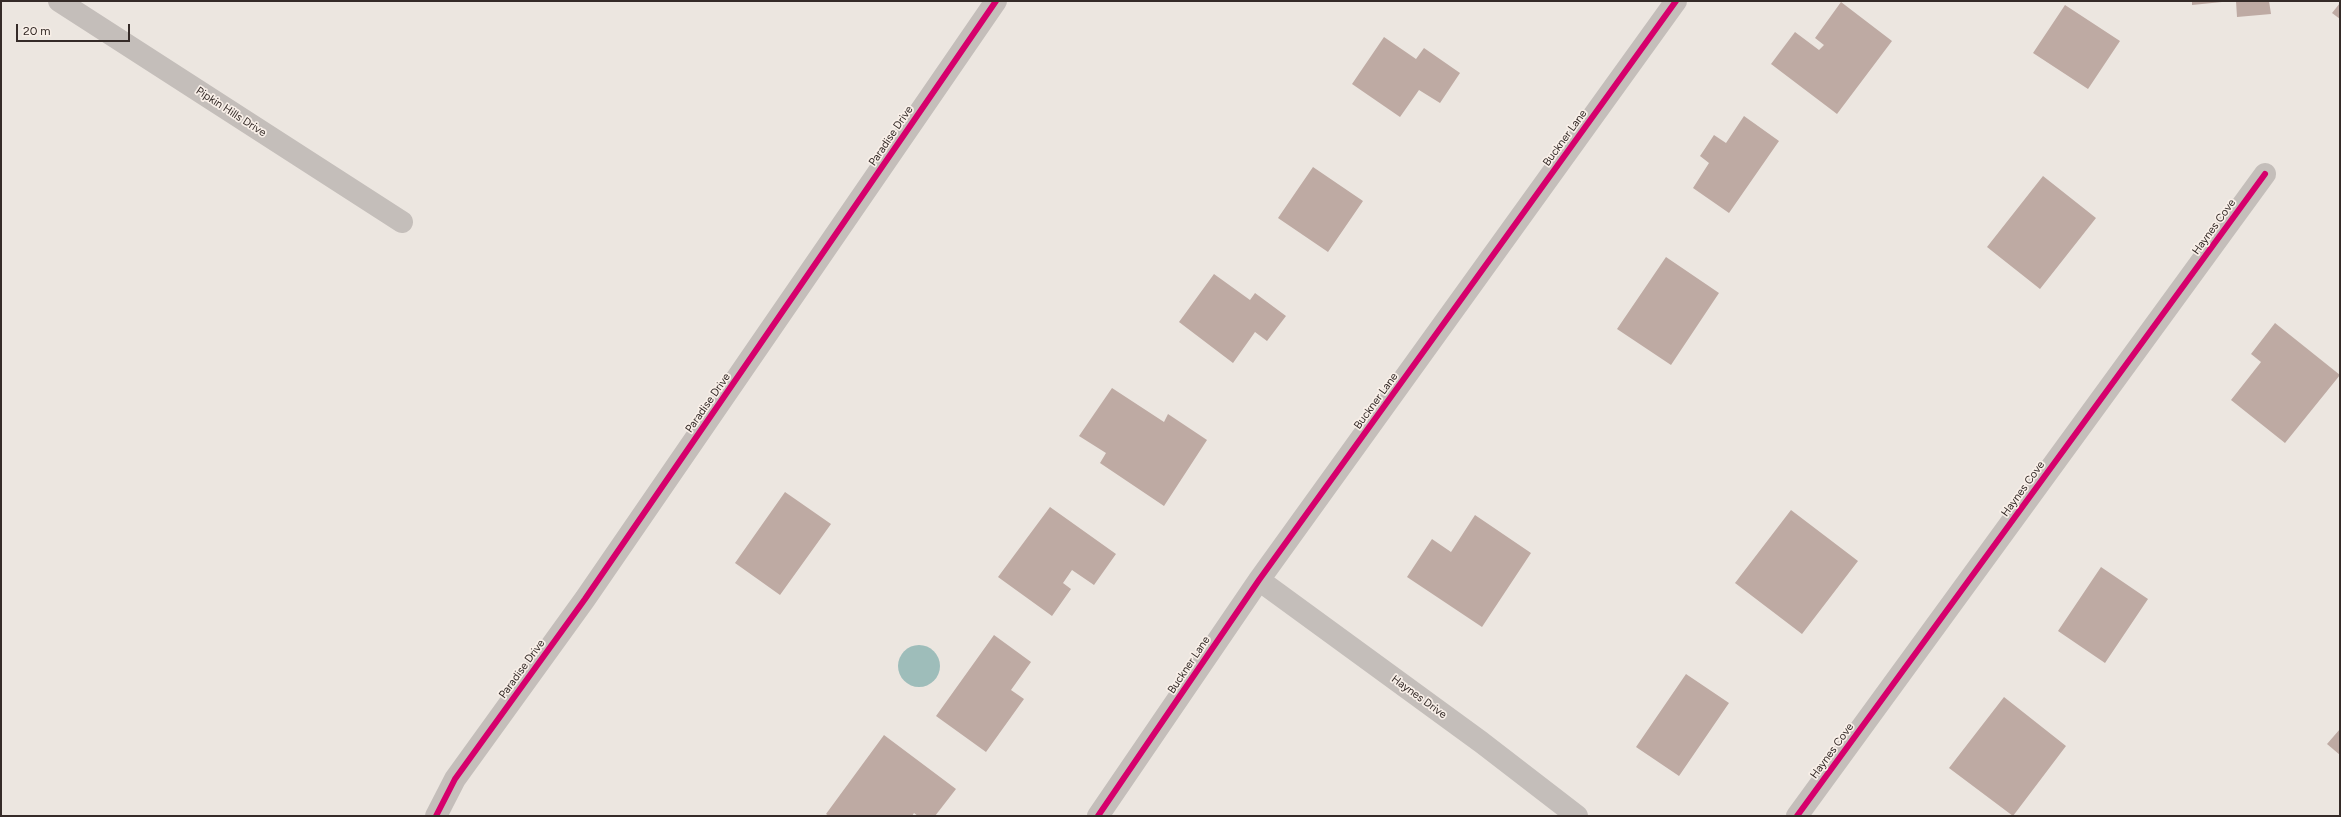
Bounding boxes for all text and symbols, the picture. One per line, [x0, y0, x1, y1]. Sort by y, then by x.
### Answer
scale bar [18, 16, 132, 42]
text: 20 m [23, 24, 51, 38]
street label: Pipkin Hills Drive [193, 84, 269, 140]
street label: Paradise Drive [866, 104, 916, 168]
street label: Buckner Lane [1540, 107, 1590, 169]
street label: Haynes Cove [2189, 197, 2239, 257]
street label: Buckner Lane [1351, 370, 1401, 432]
street label: Paradise Drive [683, 371, 733, 435]
street label: Haynes Cove [1998, 459, 2048, 519]
street label: Buckner Lane [1165, 634, 1213, 696]
street label: Paradise Drive [496, 637, 548, 701]
street label: Haynes Drive [1389, 673, 1449, 721]
street label: Haynes Cove [1807, 721, 1857, 781]

